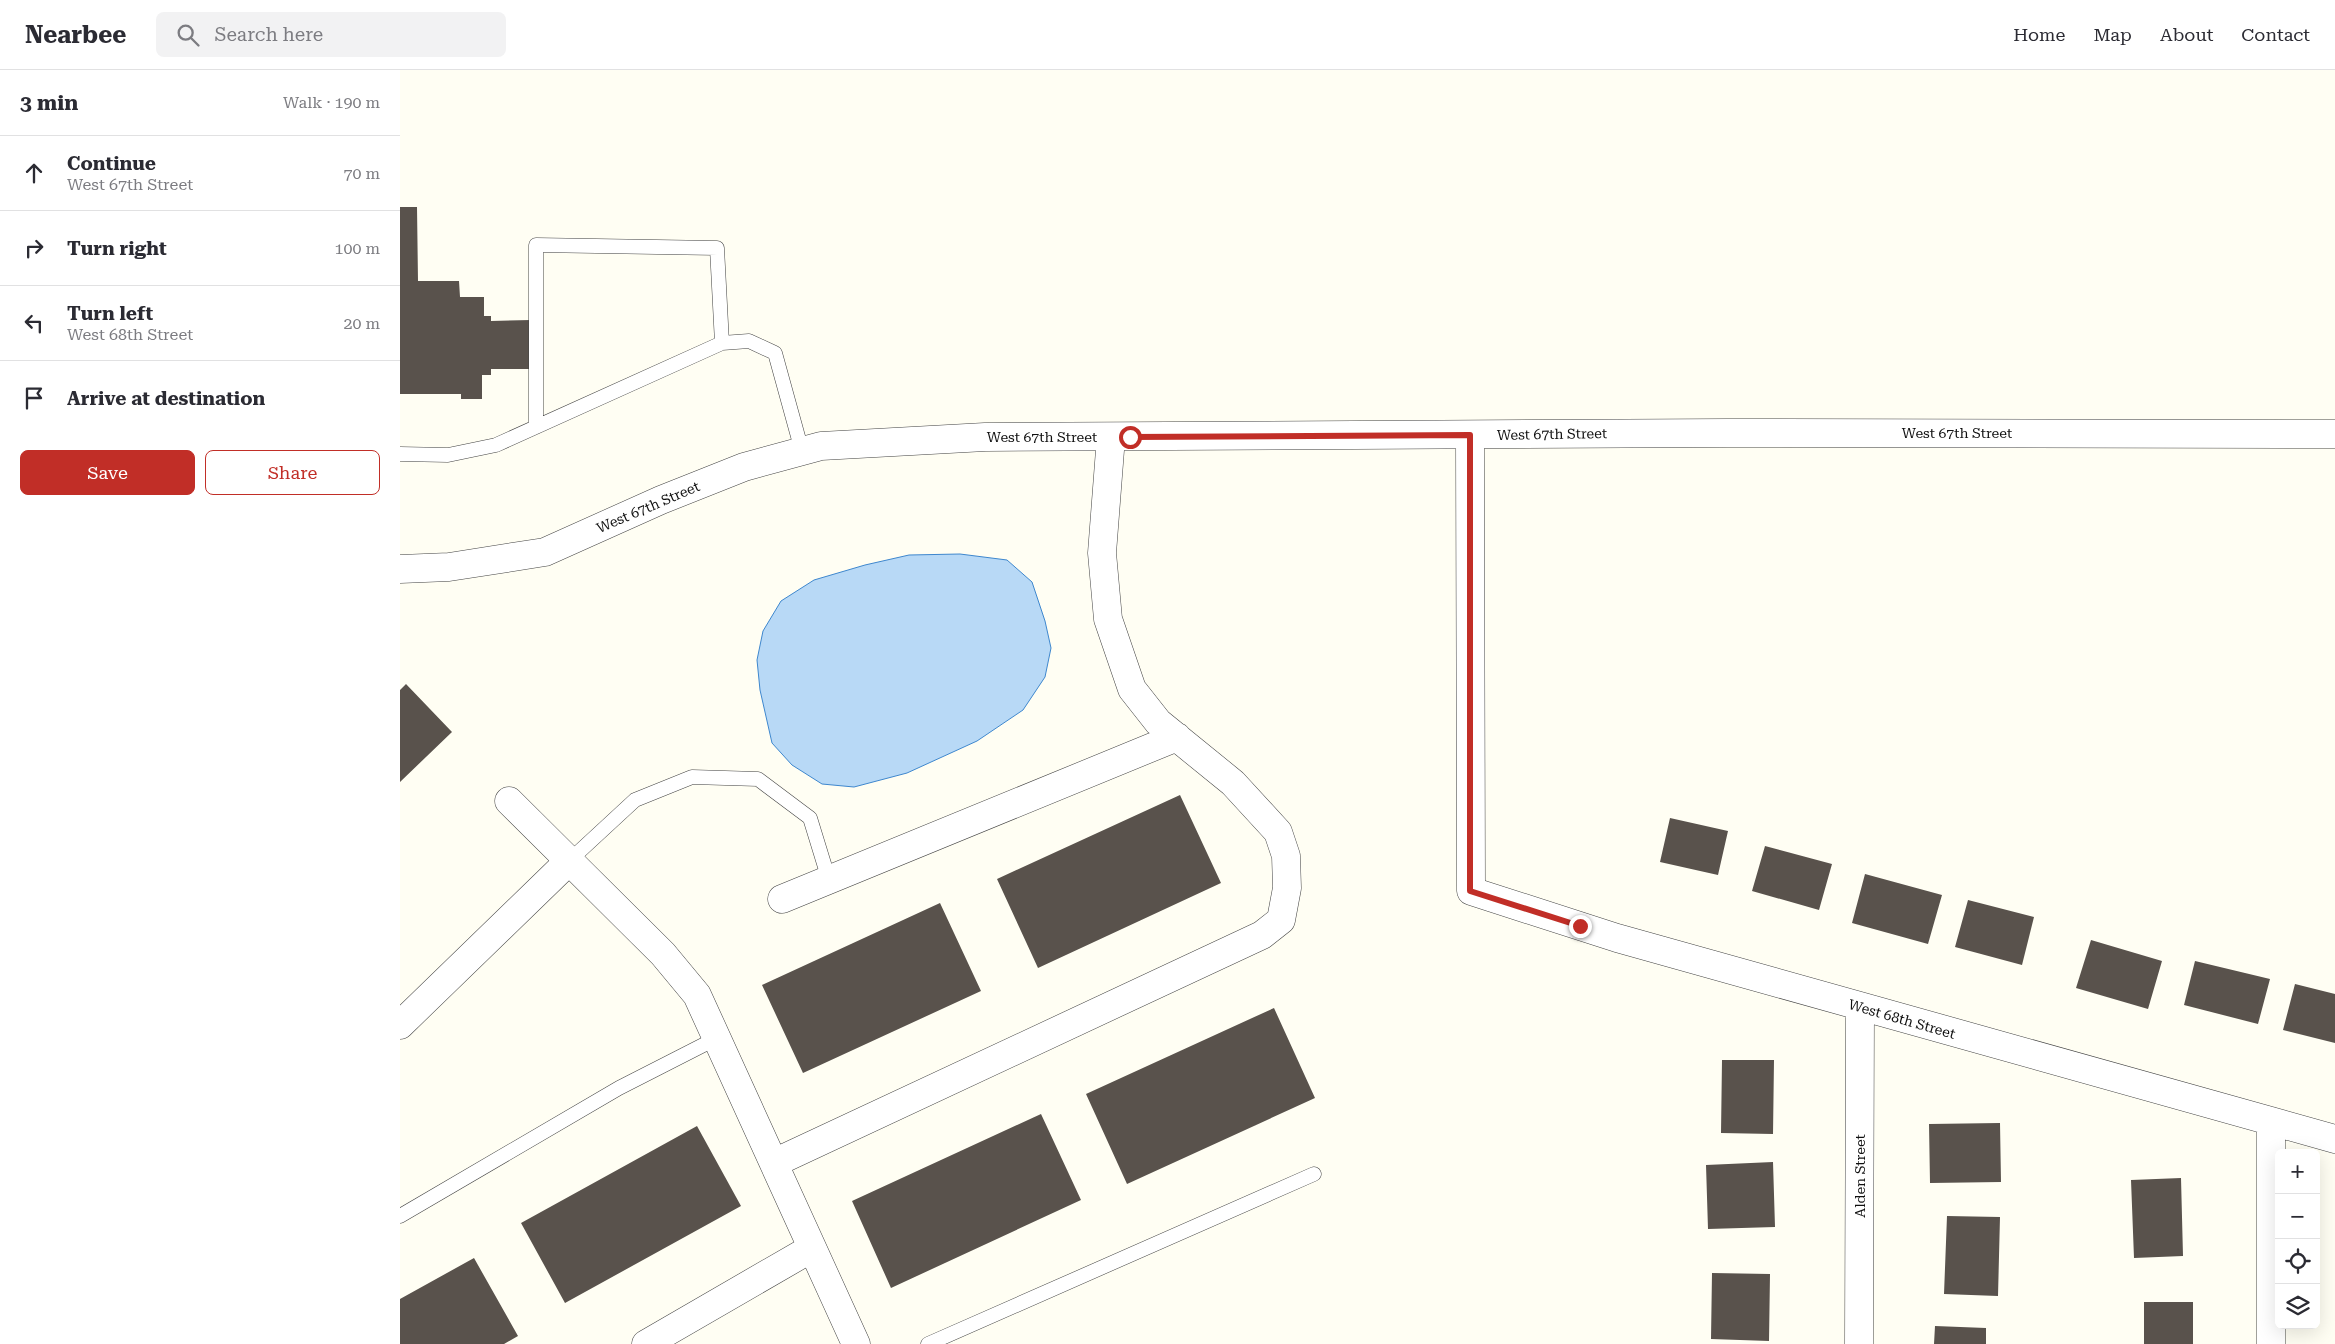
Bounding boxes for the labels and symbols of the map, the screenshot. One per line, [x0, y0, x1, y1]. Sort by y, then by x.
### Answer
street label: West 67th Street [1497, 425, 1607, 443]
street label: West 67th Street [1902, 425, 2012, 441]
route start [1119, 426, 1142, 449]
street label: West 67th Street [987, 429, 1097, 445]
street label: West 67th Street [594, 478, 702, 536]
route end [1569, 915, 1592, 938]
street label: West 68th Street [1847, 996, 1957, 1042]
street label: Alden Street [1852, 1134, 1868, 1218]

